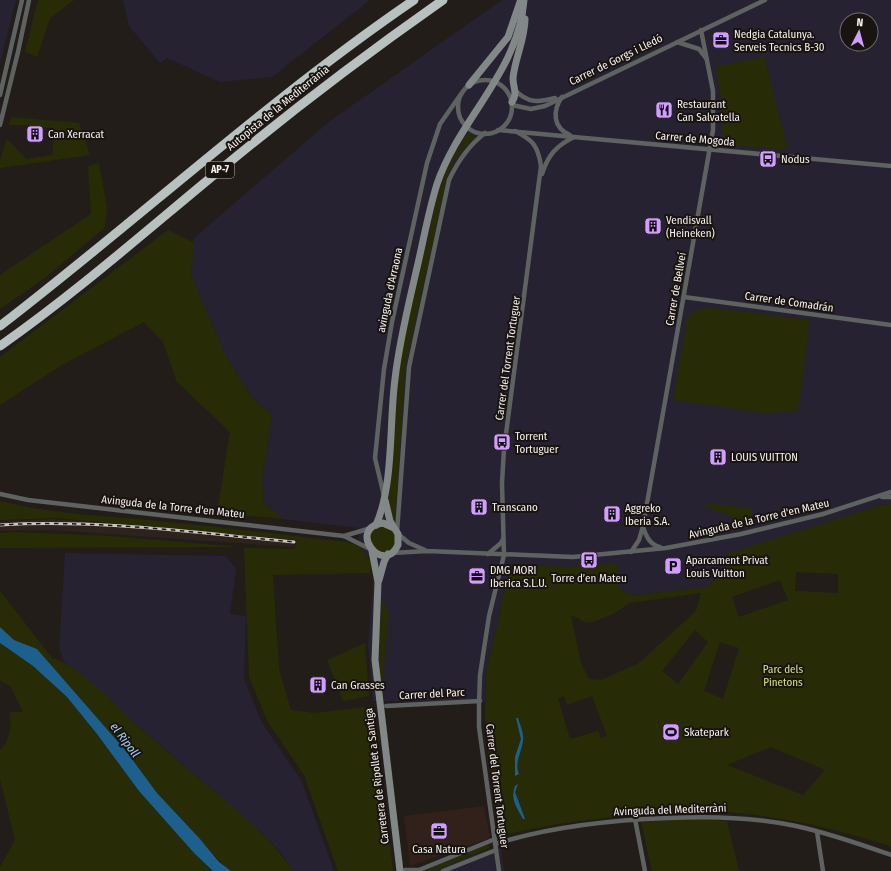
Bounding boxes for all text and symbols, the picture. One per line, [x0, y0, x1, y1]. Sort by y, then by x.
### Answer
north arrow [839, 12, 879, 52]
text: N [856, 16, 864, 29]
place label: Nedgia Catalunya. Serveis Tecnics B-30 [734, 28, 825, 54]
office icon: Nedgia Catalunya. Serveis Tecnics B-30 [711, 30, 731, 50]
street label: Carrer de Gorgs i Lledó [567, 32, 665, 88]
street label: Autopista de la Mediterrània [224, 63, 332, 153]
place label: Restaurant Can Salvatella [677, 98, 740, 124]
restaurant icon: Restaurant Can Salvatella [654, 100, 674, 120]
building icon: Can Xerracat [25, 124, 45, 144]
place label: Can Xerracat [48, 128, 105, 141]
street label: Carrer de Mogoda [655, 129, 735, 149]
bus stop icon: Nodus [758, 149, 778, 169]
place label: Nodus [781, 153, 810, 166]
road number: AP-7 [206, 162, 234, 178]
place label: Vendisvall (Heineken) [666, 214, 715, 240]
building icon: Vendisvall (Heineken) [643, 216, 663, 236]
street label: avinguda d'Arraona [375, 246, 405, 334]
street label: Carrer de Bellveí [663, 251, 689, 327]
street label: Carrer de Comadrán [744, 289, 834, 315]
street label: Carrer del Torrent Tortuguer [493, 295, 523, 421]
place label: Torrent Tortuguer [515, 430, 559, 456]
bus stop icon: Torrent Tortuguer [492, 432, 512, 452]
building icon: LOUIS VUITTON [708, 447, 728, 467]
place label: LOUIS VUITTON [731, 451, 798, 464]
street label: Avinguda de la Torre d'en Mateu [101, 493, 245, 521]
street label: Avinguda de la Torre d'en Mateu [687, 496, 831, 542]
building icon: Transcano [469, 497, 489, 517]
place label: Transcano [492, 501, 538, 514]
place label: Aggreko Iberia S.A. [625, 502, 670, 528]
building icon: Aggreko Iberia S.A. [602, 504, 622, 524]
bus stop icon: Torre d’en Mateu [579, 550, 599, 570]
place label: Aparcament Privat Louis Vuitton [686, 554, 769, 580]
parking icon: Aparcament Privat Louis Vuitton [663, 556, 683, 576]
place label: DMG MORI Iberica S.L.U. [490, 564, 547, 590]
office icon: DMG MORI Iberica S.L.U. [467, 566, 487, 586]
place label: Torre d’en Mateu [551, 572, 627, 585]
park label: Parc dels Pinetons [763, 663, 803, 689]
building icon: Can Grasses [308, 675, 328, 695]
place label: Can Grasses [331, 679, 385, 692]
street label: Carrer del Parc [399, 686, 465, 702]
street label: Carretera de Ripollet a Santiga [362, 707, 392, 845]
water label: el Ripoll [107, 720, 143, 760]
sports icon: Skatepark [661, 722, 681, 742]
street label: Carrer del Torrent Tortuguer [483, 723, 511, 849]
place label: Skatepark [684, 726, 730, 739]
street label: Avinguda del Mediterràni [613, 802, 727, 818]
office icon: Casa Natura [429, 821, 449, 841]
place label: Casa Natura [412, 843, 466, 856]

